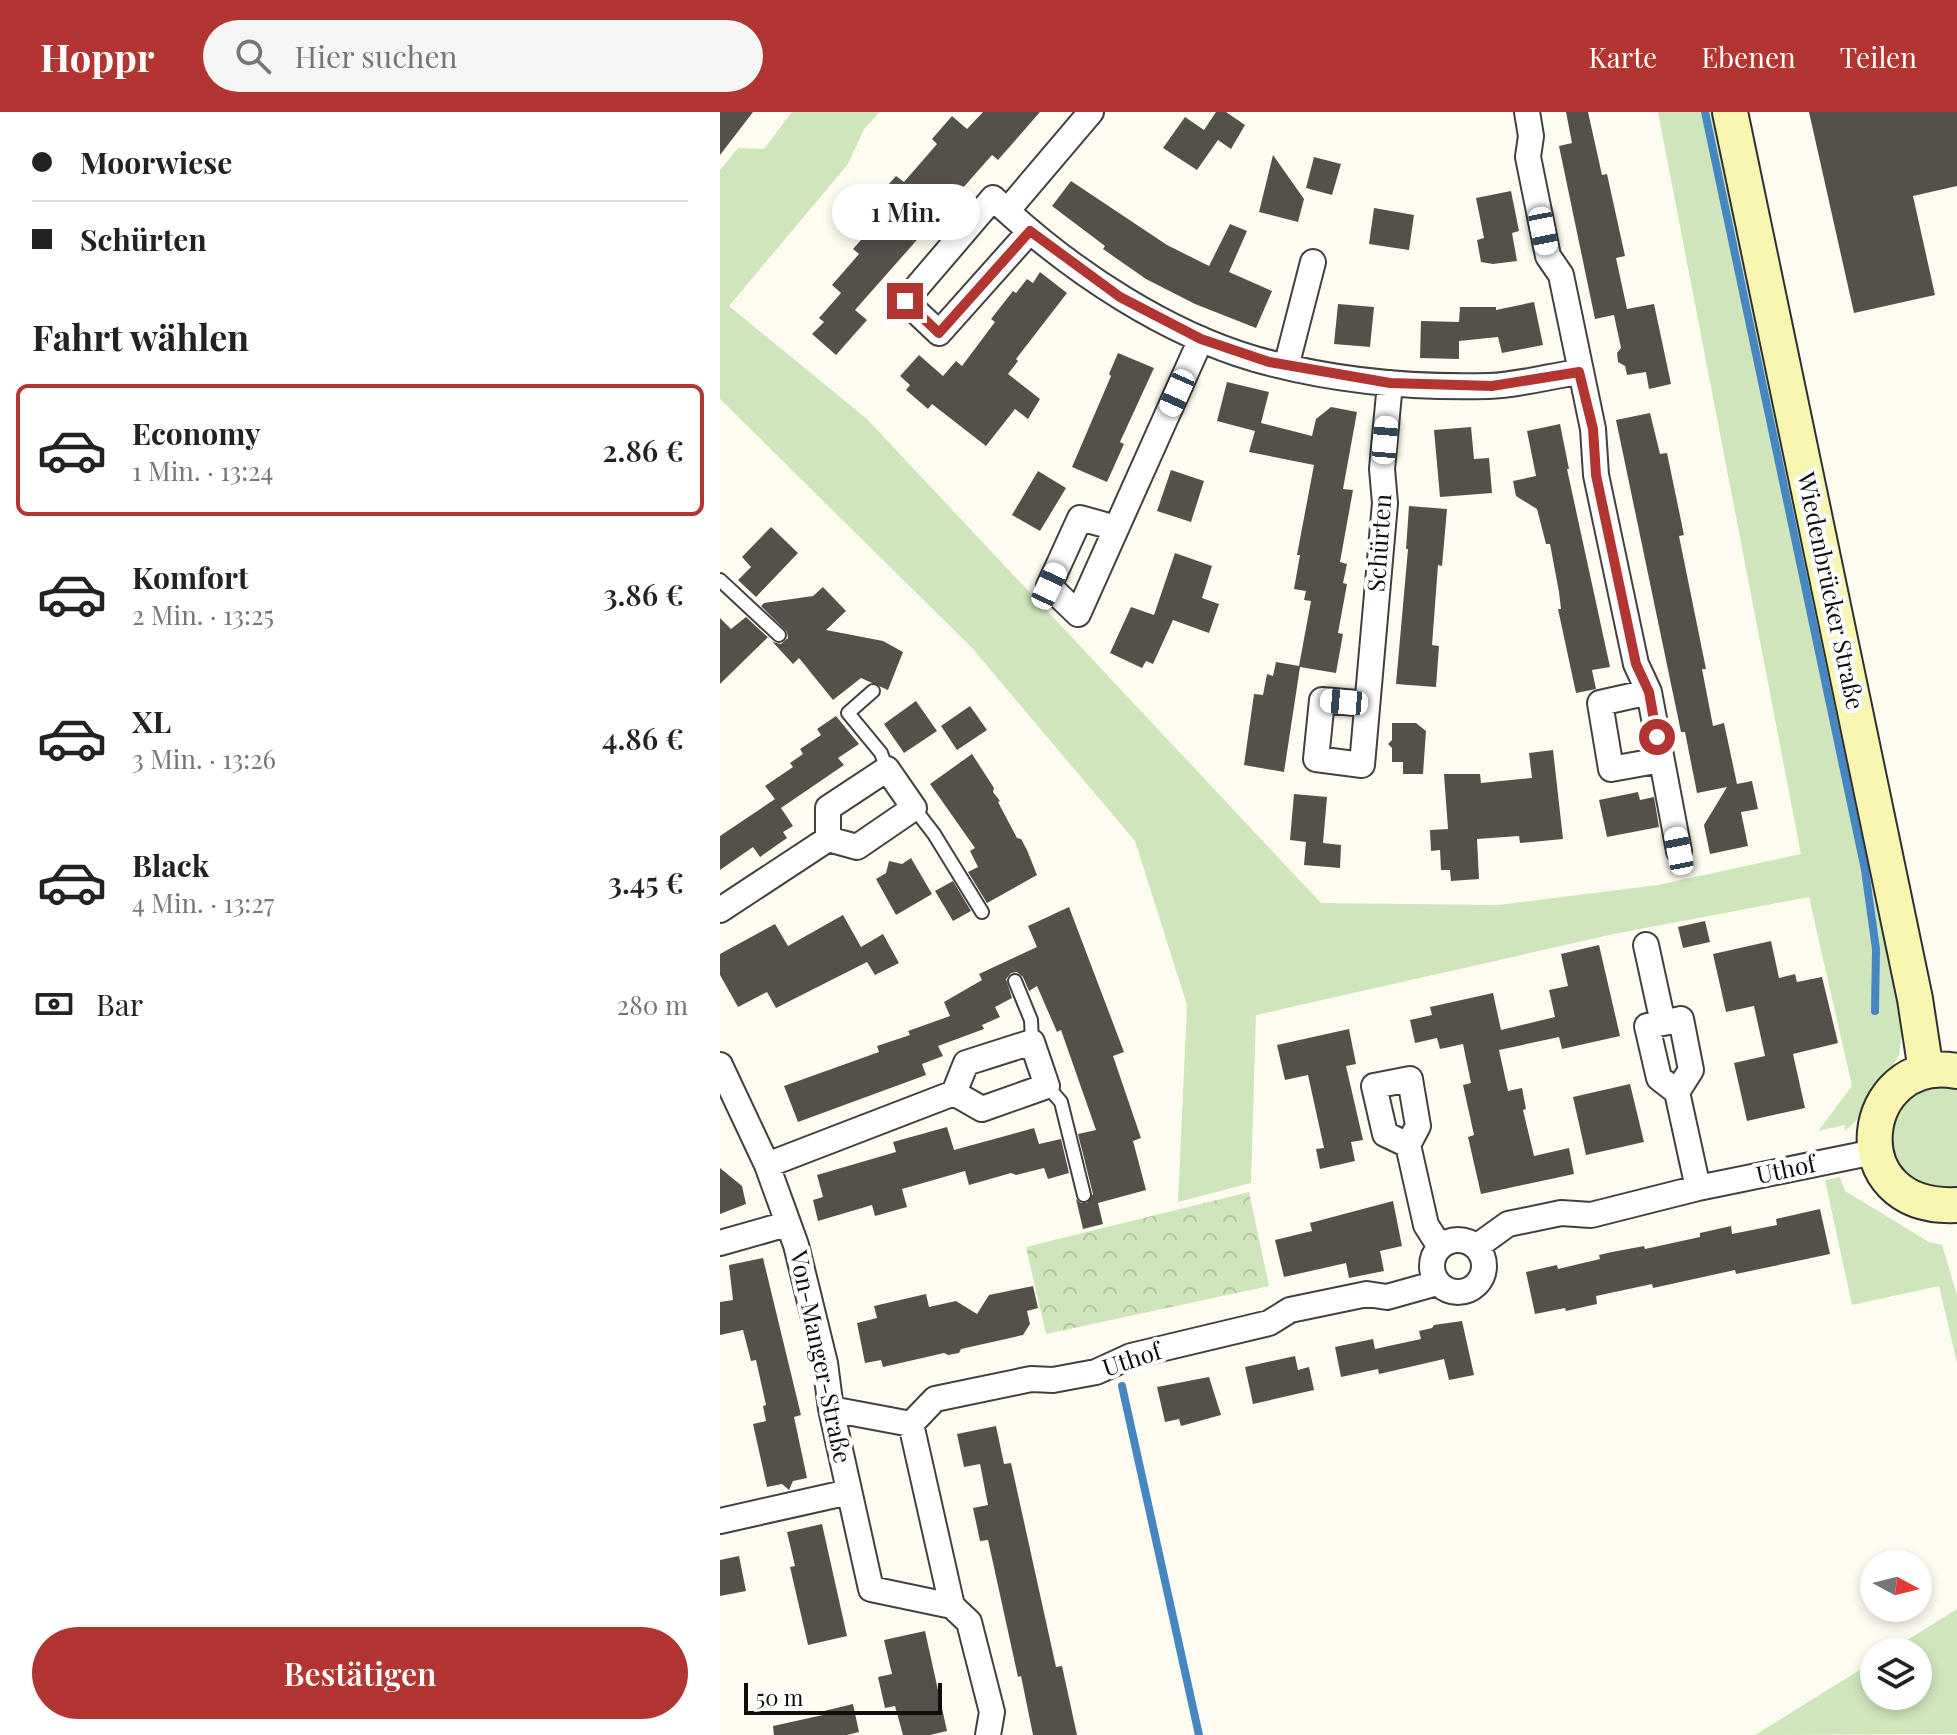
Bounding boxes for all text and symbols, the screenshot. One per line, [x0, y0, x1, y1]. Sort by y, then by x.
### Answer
search box [203, 20, 763, 92]
text: Hoppr [40, 31, 155, 82]
icon: search [231, 34, 275, 78]
text: Hier suchen [295, 36, 458, 76]
text: Karte [1588, 38, 1657, 75]
text: Ebenen [1701, 38, 1796, 75]
text: Teilen [1840, 38, 1917, 75]
text: Moorwiese [80, 142, 232, 182]
callout: 1 Min. [831, 185, 979, 241]
text: 1 Min. [871, 194, 941, 229]
car [1527, 205, 1559, 257]
text: Schürten [80, 219, 207, 259]
route end [887, 283, 923, 319]
text: Fahrt wählen [32, 312, 249, 360]
car [1156, 366, 1198, 420]
text: Economy [132, 413, 261, 453]
icon: car [36, 414, 108, 486]
car [1371, 415, 1399, 465]
text: 2.86 € [602, 430, 684, 470]
text: 1 Min. · 13:24 [132, 453, 273, 488]
street label: Wiedenbrücker Straße [1791, 468, 1873, 712]
street label: Schürten [1359, 493, 1397, 593]
text: Komfort [132, 557, 249, 597]
icon: car [36, 558, 108, 630]
car [1028, 559, 1070, 613]
text: 3.86 € [603, 574, 684, 614]
text: 2 Min. · 13:25 [132, 597, 274, 632]
car [1319, 688, 1369, 716]
text: XL [132, 701, 171, 741]
icon: car [36, 702, 108, 774]
text: 4.86 € [602, 718, 684, 758]
route start [1639, 719, 1675, 755]
text: 3 Min. · 13:26 [132, 741, 276, 776]
car [1663, 825, 1695, 877]
text: Black [132, 845, 209, 885]
icon: car [36, 846, 108, 918]
text: 3.45 € [608, 862, 684, 902]
text: 4 Min. · 13:27 [132, 885, 274, 920]
icon: cash [32, 982, 76, 1026]
text: Bar [96, 984, 143, 1024]
text: 280 m [617, 987, 688, 1022]
street label: Uthof [1753, 1146, 1820, 1190]
street label: Von-Manger-Straße [784, 1246, 860, 1466]
street label: Uthof [1098, 1333, 1167, 1383]
north arrow [1860, 1550, 1932, 1622]
map controls [1860, 1550, 1932, 1710]
button: Bestätigen [32, 1627, 688, 1719]
button: layers [1860, 1638, 1932, 1710]
scale bar [744, 1679, 942, 1715]
text: 50 m [756, 1682, 803, 1712]

